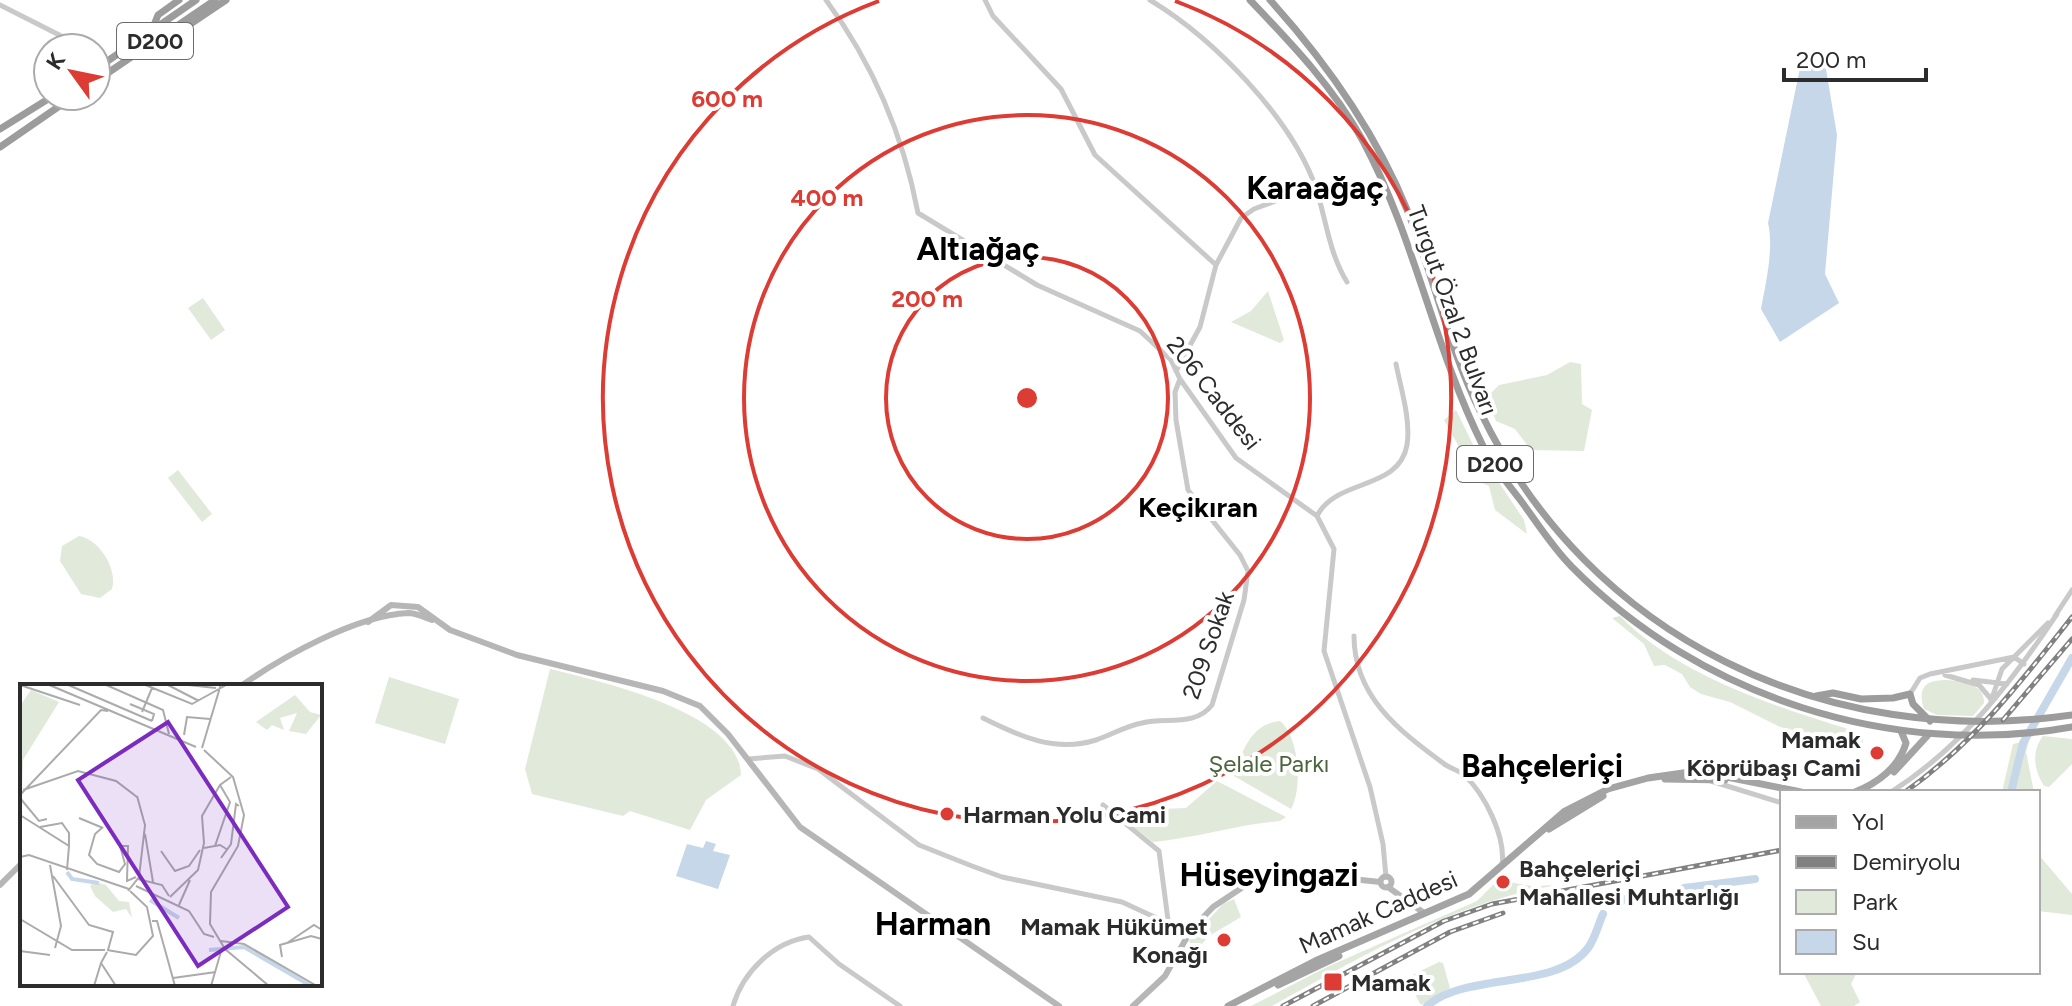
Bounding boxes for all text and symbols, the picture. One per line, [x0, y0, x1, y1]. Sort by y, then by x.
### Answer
road number: D200 [117, 23, 193, 59]
north arrow [32, 32, 112, 112]
scale bar [1784, 32, 1926, 82]
text: 200 m [1796, 45, 1867, 74]
text: K [40, 48, 71, 75]
text: 600 m [691, 84, 763, 113]
district label: Karaağaç [1246, 169, 1384, 207]
text: 400 m [791, 183, 863, 212]
street label: Turgut Özal 2 Bulvarı [1402, 201, 1504, 419]
district label: Altıağaç [917, 230, 1039, 268]
text: 200 m [891, 284, 963, 313]
street label: 206 Caddesi [1161, 331, 1267, 455]
centre of rings [1013, 384, 1041, 412]
road number: D200 [1457, 446, 1533, 482]
district label: Keçikıran [1138, 490, 1258, 524]
street label: 209 Sokak [1176, 587, 1240, 703]
inset map [20, 684, 322, 986]
place label: Mamak Köprübaşı Cami [1687, 725, 1861, 782]
marker: Mamak Köprübaşı Cami [1868, 744, 1886, 762]
district label: Bahçeleriçi [1461, 747, 1623, 785]
park label: Şelale Parkı [1209, 749, 1329, 778]
legend [1780, 790, 2040, 974]
place label: Harman Yolu Cami [963, 800, 1166, 829]
marker: Harman Yolu Cami [938, 805, 956, 823]
text: Yol [1852, 807, 1884, 836]
text: Demiryolu [1852, 847, 1961, 876]
place label: Bahçeleriçi Mahallesi Muhtarlığı [1519, 854, 1739, 911]
district label: Hüseyingazi [1179, 856, 1359, 894]
street label: Mamak Caddesi [1294, 864, 1462, 960]
marker: Bahçeleriçi Mahallesi Muhtarlığı [1494, 873, 1512, 891]
text: Park [1852, 887, 1898, 916]
district label: Harman [875, 905, 991, 943]
place label: Mamak Hükümet Konağı [1020, 912, 1208, 969]
text: Su [1852, 927, 1880, 956]
marker: Mamak Hükümet Konağı [1215, 931, 1233, 949]
place label: Mamak [1351, 968, 1431, 997]
marker: Mamak [1322, 971, 1344, 993]

